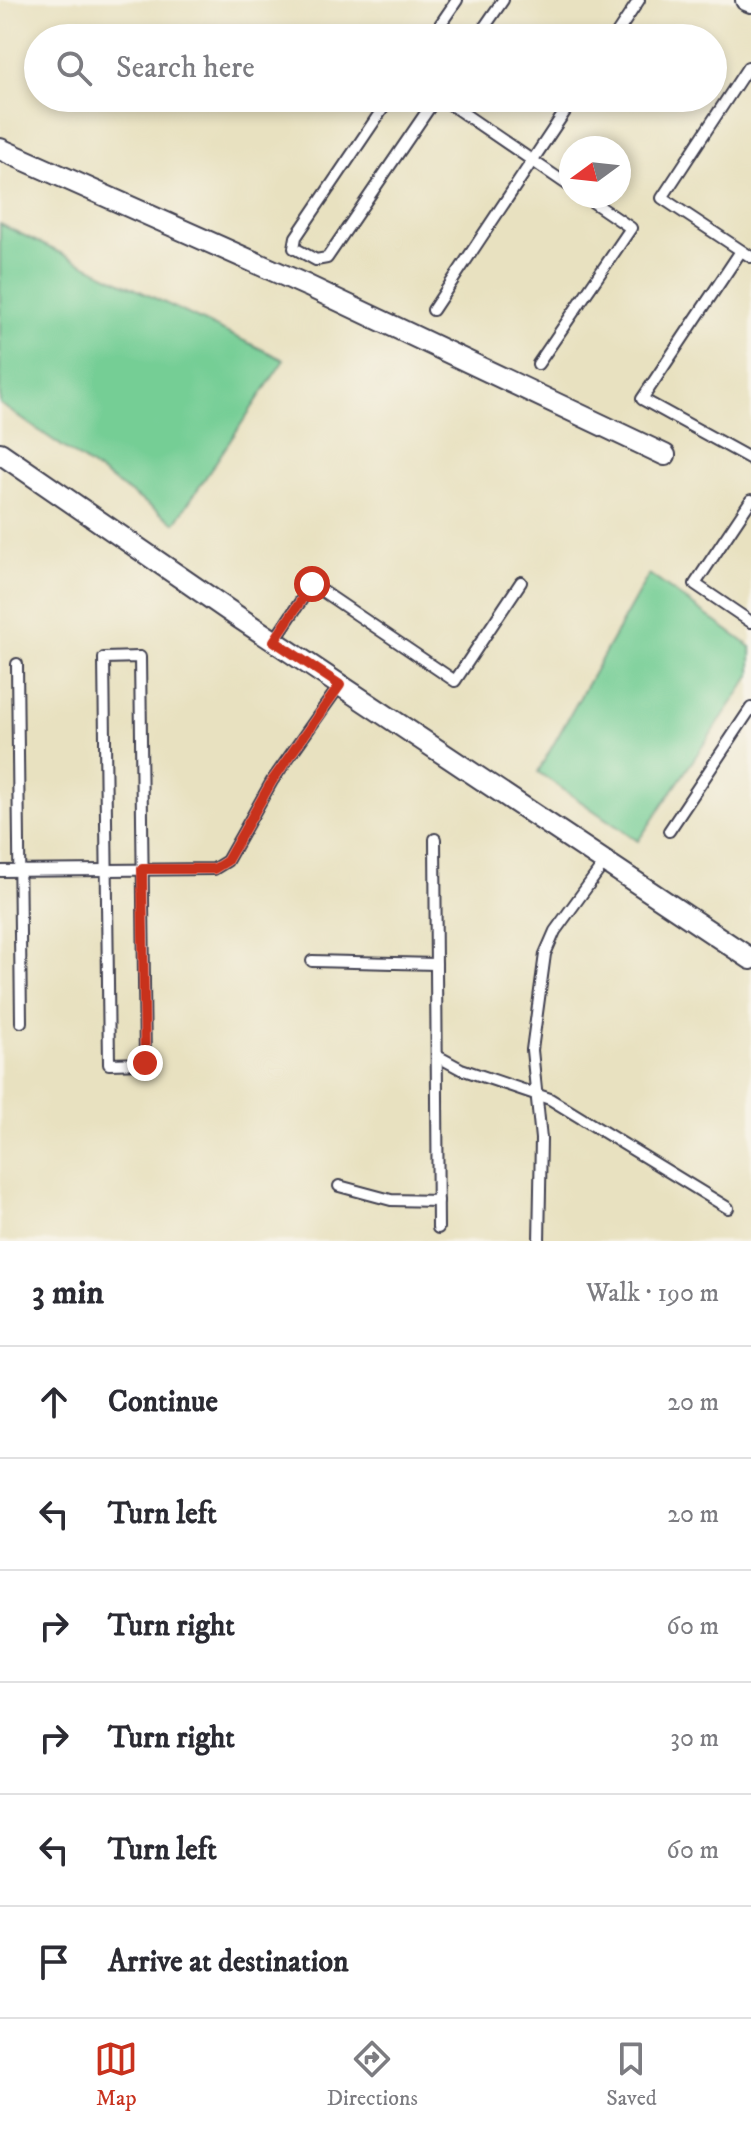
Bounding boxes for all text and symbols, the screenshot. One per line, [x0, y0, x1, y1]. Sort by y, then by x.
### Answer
search box [24, 24, 727, 112]
icon: search [52, 46, 96, 90]
text: Search here [116, 50, 255, 87]
north arrow [559, 136, 631, 208]
route start [294, 566, 330, 602]
route end [127, 1045, 163, 1081]
text: 3 min [32, 1272, 104, 1314]
text: Walk · 190 m [586, 1277, 719, 1310]
icon: ahead [32, 1380, 76, 1424]
text: Continue [108, 1384, 218, 1421]
text: 20 m [667, 1386, 719, 1419]
icon: left [32, 1492, 76, 1536]
text: Turn left [108, 1496, 217, 1533]
text: 20 m [667, 1498, 719, 1531]
icon: right [32, 1604, 76, 1648]
text: Turn right [108, 1608, 235, 1645]
text: 60 m [666, 1610, 719, 1643]
icon: right [32, 1716, 76, 1760]
text: Turn right [108, 1720, 235, 1757]
text: 30 m [670, 1722, 719, 1755]
icon: left [32, 1828, 76, 1872]
text: Turn left [108, 1832, 217, 1869]
text: 60 m [666, 1834, 719, 1867]
icon: arrive [32, 1940, 76, 1984]
text: Arrive at destination [108, 1944, 349, 1981]
tab: Map [94, 2037, 138, 2112]
tab: Directions [327, 2037, 418, 2112]
tab: Saved [606, 2037, 657, 2112]

